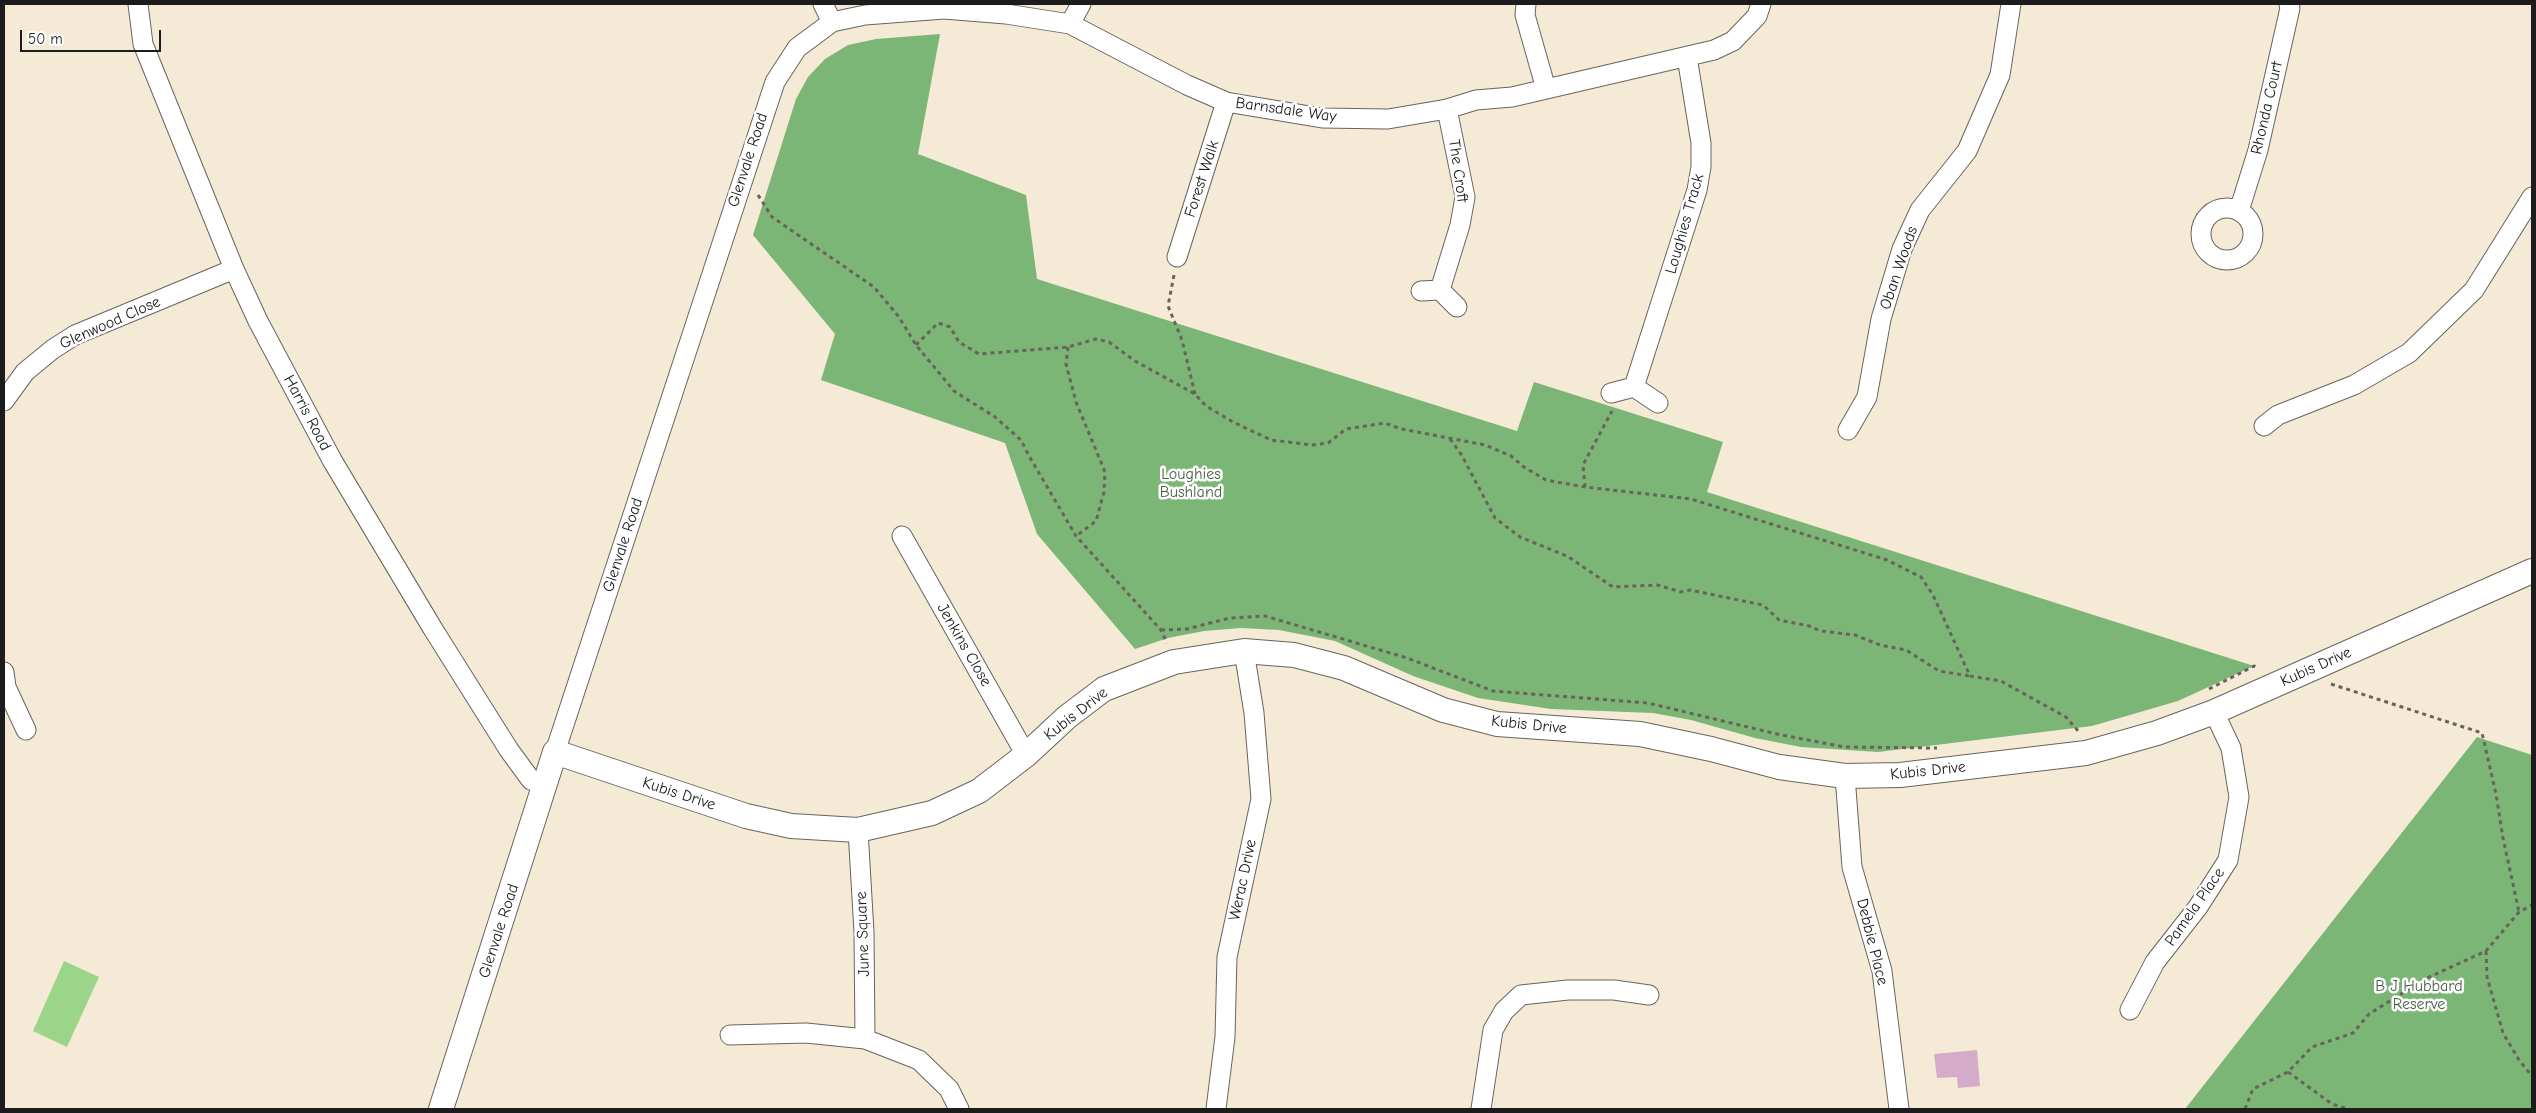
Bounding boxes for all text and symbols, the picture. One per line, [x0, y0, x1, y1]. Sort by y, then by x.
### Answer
scale bar [22, 20, 164, 52]
text: 50 m [28, 30, 63, 48]
street label: Rhonda Court [2247, 60, 2287, 156]
street label: Barnsdale Way [1234, 93, 1338, 127]
street label: Glenvale Road [724, 111, 772, 209]
street label: Forest Walk [1181, 138, 1223, 220]
street label: The Croft [1444, 138, 1472, 204]
street label: Loughies Track [1662, 172, 1708, 276]
street label: Oban Woods [1876, 224, 1922, 312]
street label: Glenwood Close [57, 292, 163, 354]
street label: Harris Road [279, 372, 335, 454]
park label: Loughies Bushland [1160, 464, 1222, 502]
street label: Glenvale Road [599, 496, 647, 594]
street label: Jenkins Close [933, 600, 995, 690]
street label: Kubis Drive [2277, 643, 2355, 691]
street label: Kubis Drive [1040, 683, 1112, 745]
street label: Kubis Drive [1490, 711, 1568, 739]
street label: Kubis Drive [1889, 757, 1967, 785]
street label: Kubis Drive [640, 773, 718, 815]
street label: Werac Drive [1225, 838, 1261, 922]
street label: Pamela Place [2161, 864, 2229, 950]
street label: Glenvale Road [475, 882, 523, 980]
street label: June Square [852, 891, 874, 977]
street label: Debbie Place [1852, 897, 1892, 987]
park label: B J Hubbard Reserve [2375, 976, 2463, 1014]

